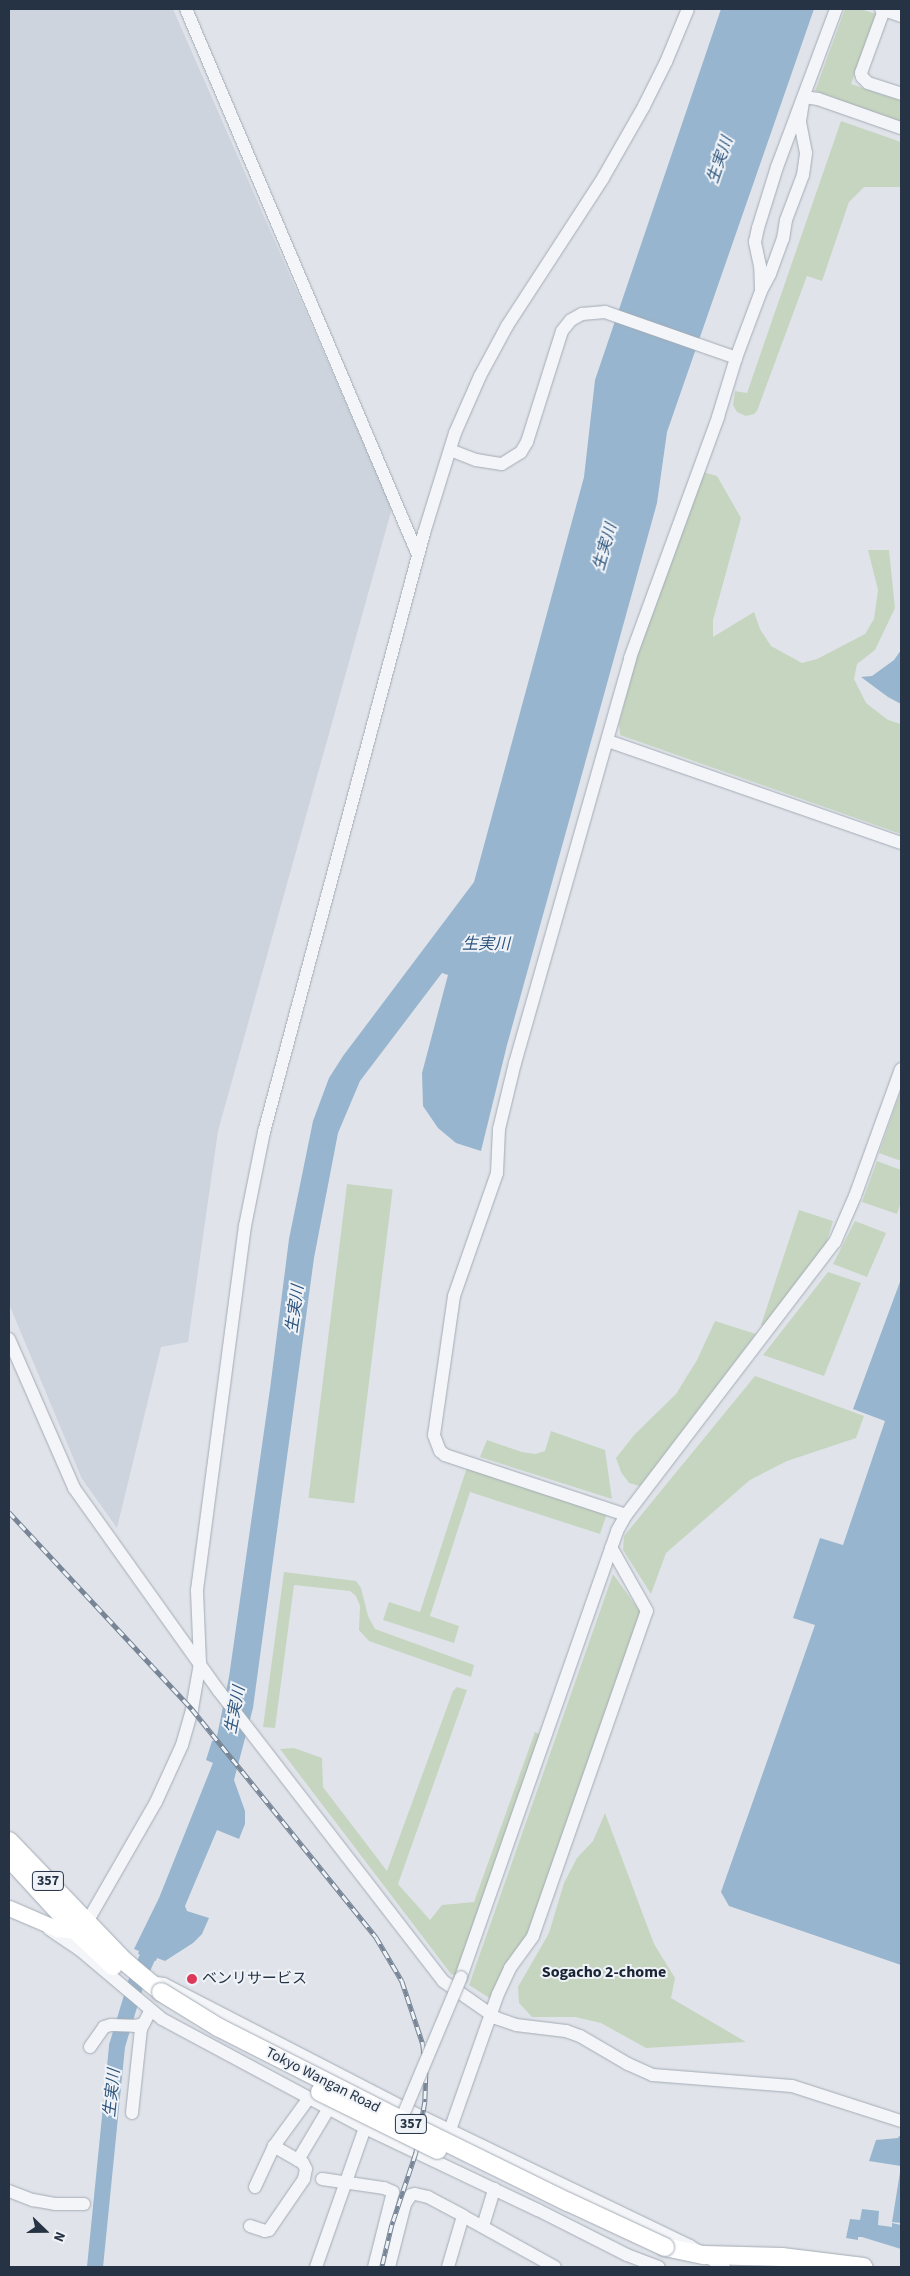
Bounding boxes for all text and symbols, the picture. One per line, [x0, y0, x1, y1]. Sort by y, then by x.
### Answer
water label: 生実川 [703, 134, 737, 186]
water label: 生実川 [589, 521, 621, 573]
water label: 生実川 [462, 934, 510, 954]
water label: 生実川 [282, 1284, 308, 1334]
water label: 生実川 [221, 1685, 249, 1735]
road number: 357 [32, 1870, 64, 1892]
district label: Sogacho 2-chome [542, 1962, 666, 1982]
place label: ベンリサービス [202, 1970, 307, 1988]
marker: ベンリサービス [186, 1973, 198, 1985]
street label: Tokyo Wangan Road [263, 2043, 383, 2117]
water label: 生実川 [100, 2068, 124, 2118]
road number: 357 [395, 2112, 427, 2136]
north arrow [20, 2206, 70, 2256]
text: N [48, 2229, 70, 2245]

